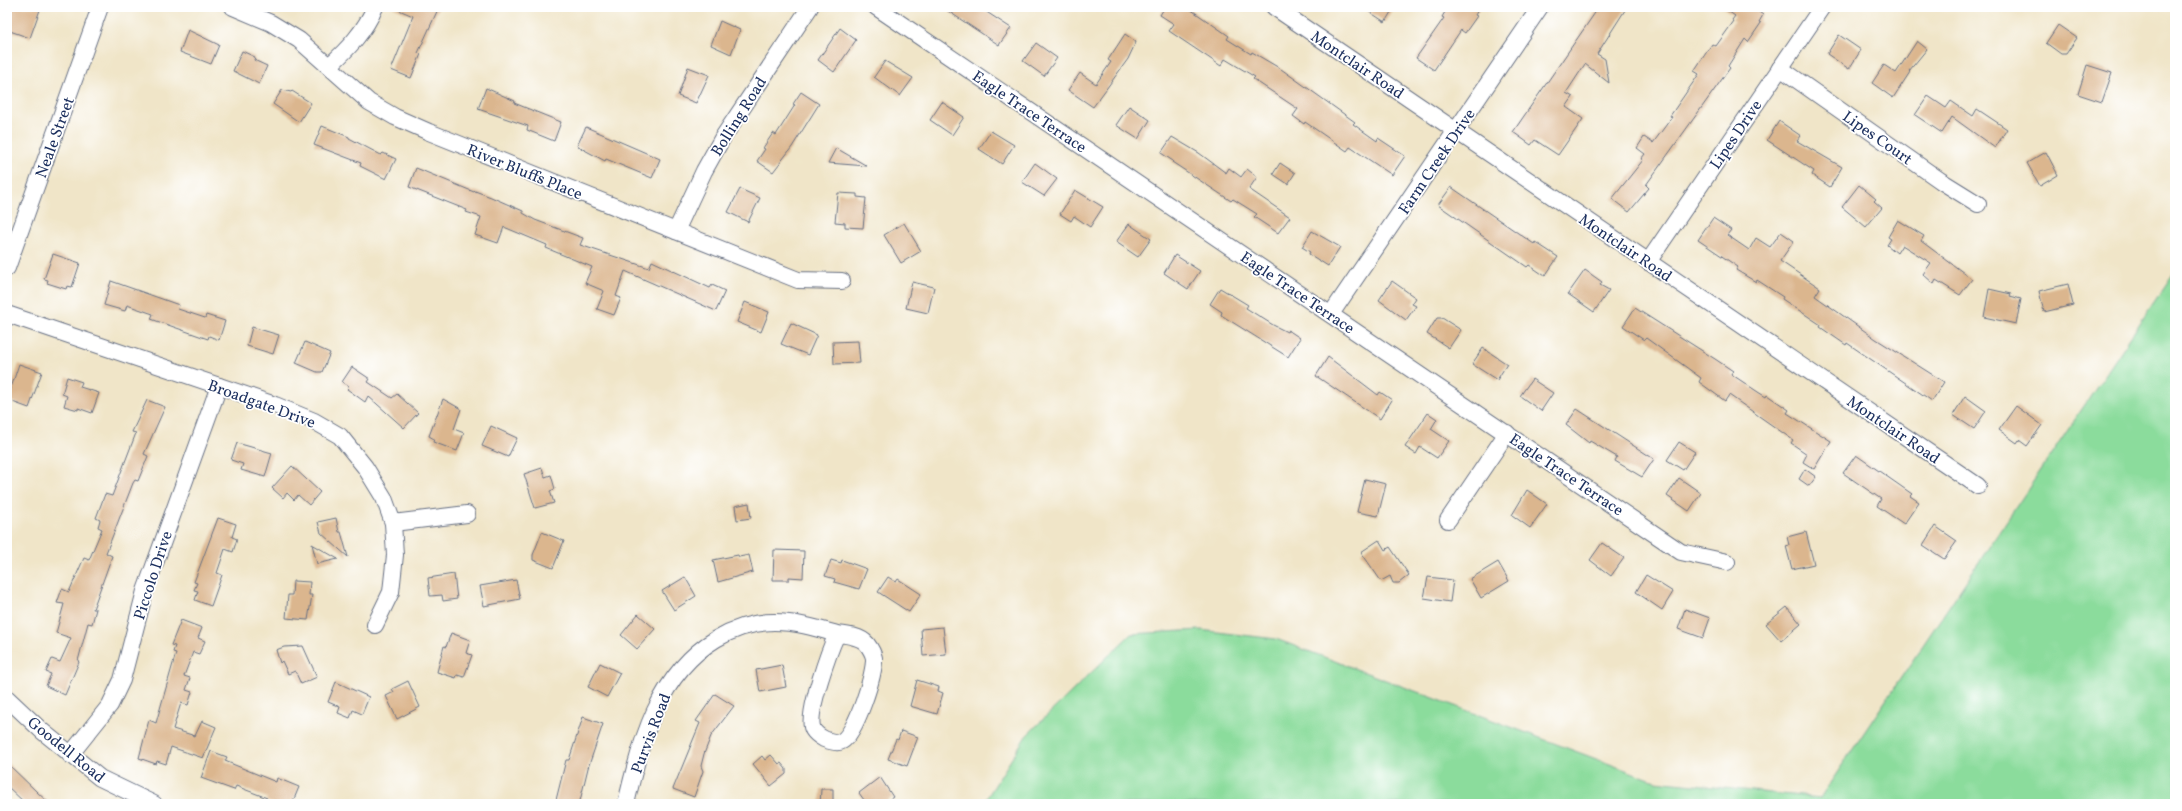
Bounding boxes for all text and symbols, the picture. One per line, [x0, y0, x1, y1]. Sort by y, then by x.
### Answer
street label: Montclair Road [1306, 26, 1408, 105]
street label: Eagle Trace Terrace [967, 66, 1090, 159]
street label: Bolling Road [707, 73, 773, 161]
street label: Neale Street [31, 94, 81, 181]
street label: Lipes Drive [1705, 96, 1768, 174]
street label: Farm Creek Drive [1394, 105, 1481, 219]
street label: Lipes Court [1837, 106, 1917, 171]
street label: River Bluffs Place [463, 140, 585, 206]
street label: Montclair Road [1574, 209, 1676, 288]
street label: Eagle Trace Terrace [1235, 247, 1358, 340]
street label: Broadgate Drive [204, 375, 318, 435]
street label: Montclair Road [1842, 391, 1944, 470]
street label: Eagle Trace Terrace [1504, 429, 1627, 522]
street label: Piccolo Drive [129, 528, 179, 623]
street label: Purvis Road [626, 690, 677, 777]
street label: Goodell Road [22, 712, 109, 789]

